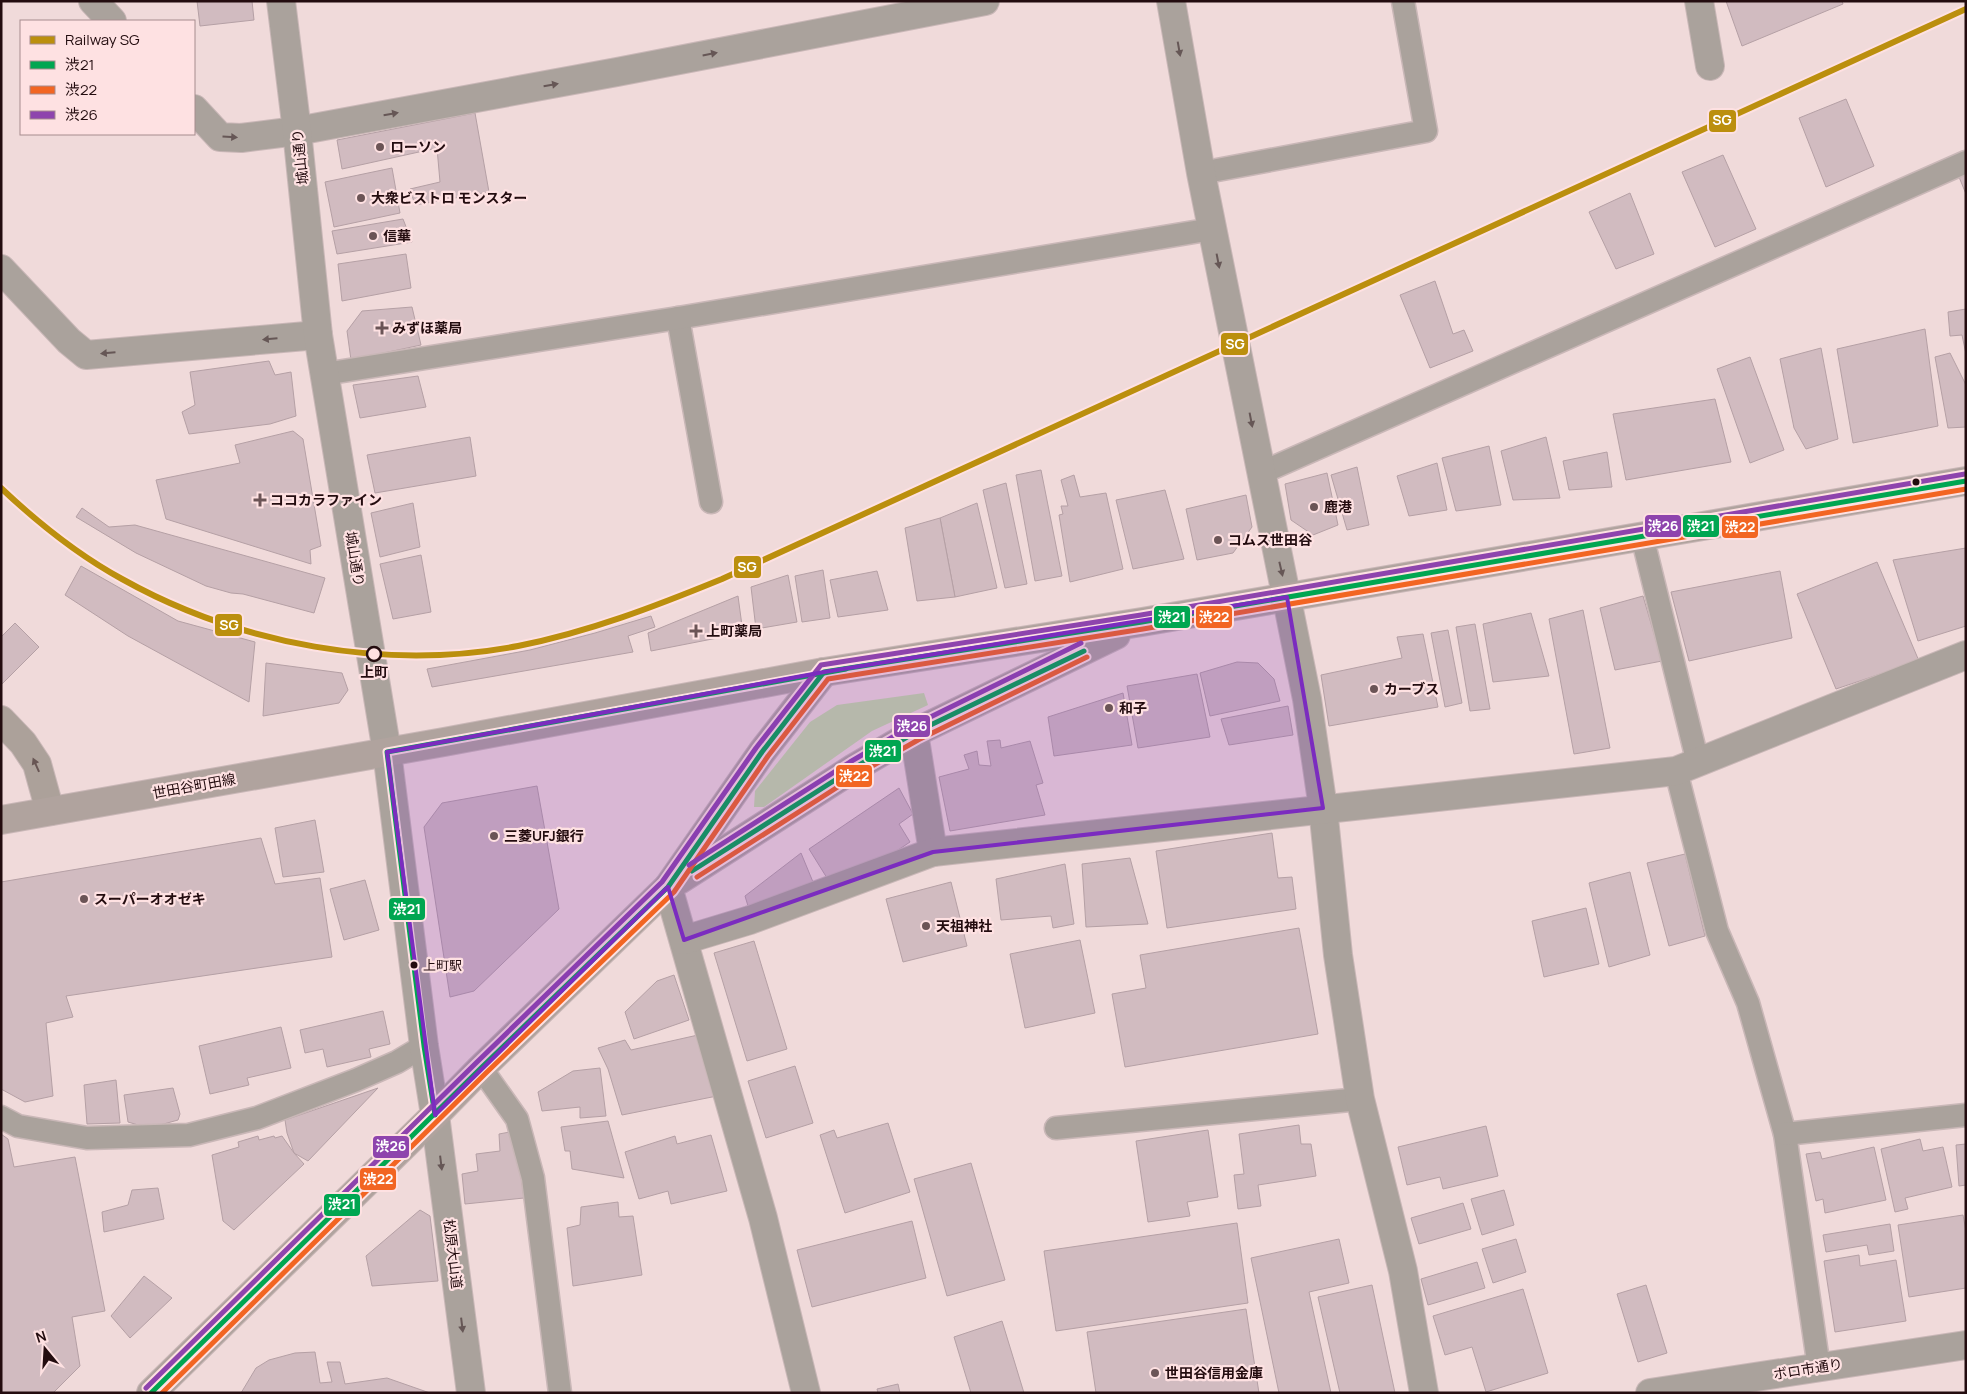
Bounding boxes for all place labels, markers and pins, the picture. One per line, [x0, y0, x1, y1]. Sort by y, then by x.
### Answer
place label: ローソン [390, 137, 446, 156]
marker: ローソン [374, 141, 386, 153]
place label: 大衆ビストロ モンスター [371, 188, 528, 207]
marker: 大衆ビストロ モンスター [355, 192, 367, 204]
place label: 信華 [383, 226, 411, 245]
marker: 信華 [367, 230, 379, 242]
place label: みずほ薬局 [392, 318, 462, 337]
marker: みずほ薬局 [376, 322, 388, 334]
unlabelled marker [1911, 477, 1921, 487]
place label: ココカラファイン [270, 490, 382, 509]
marker: ココカラファイン [254, 494, 266, 506]
place label: 鹿港 [1324, 497, 1352, 516]
marker: 鹿港 [1308, 501, 1320, 513]
place label: コムス世田谷 [1228, 530, 1313, 549]
marker: コムス世田谷 [1212, 534, 1224, 546]
place label: 上町薬局 [706, 621, 762, 640]
marker: 上町薬局 [690, 625, 702, 637]
marker: 上町 [366, 646, 382, 662]
place label: 上町 [360, 662, 388, 681]
place label: カーブス [1384, 679, 1439, 698]
marker: カーブス [1368, 683, 1380, 695]
place label: 和子 [1119, 698, 1147, 717]
marker: 和子 [1103, 702, 1115, 714]
place label: 三菱UFJ銀行 [504, 826, 584, 845]
marker: 三菱UFJ銀行 [488, 830, 500, 842]
place label: スーパーオオゼキ [94, 889, 206, 908]
marker: スーパーオオゼキ [78, 893, 90, 905]
place label: 天祖神社 [936, 916, 992, 935]
marker: 天祖神社 [920, 920, 932, 932]
place label: 上町駅 [423, 956, 462, 974]
marker: 上町駅 [409, 960, 419, 970]
place label: 世田谷信用金庫 [1165, 1363, 1263, 1382]
marker: 世田谷信用金庫 [1149, 1367, 1161, 1379]

